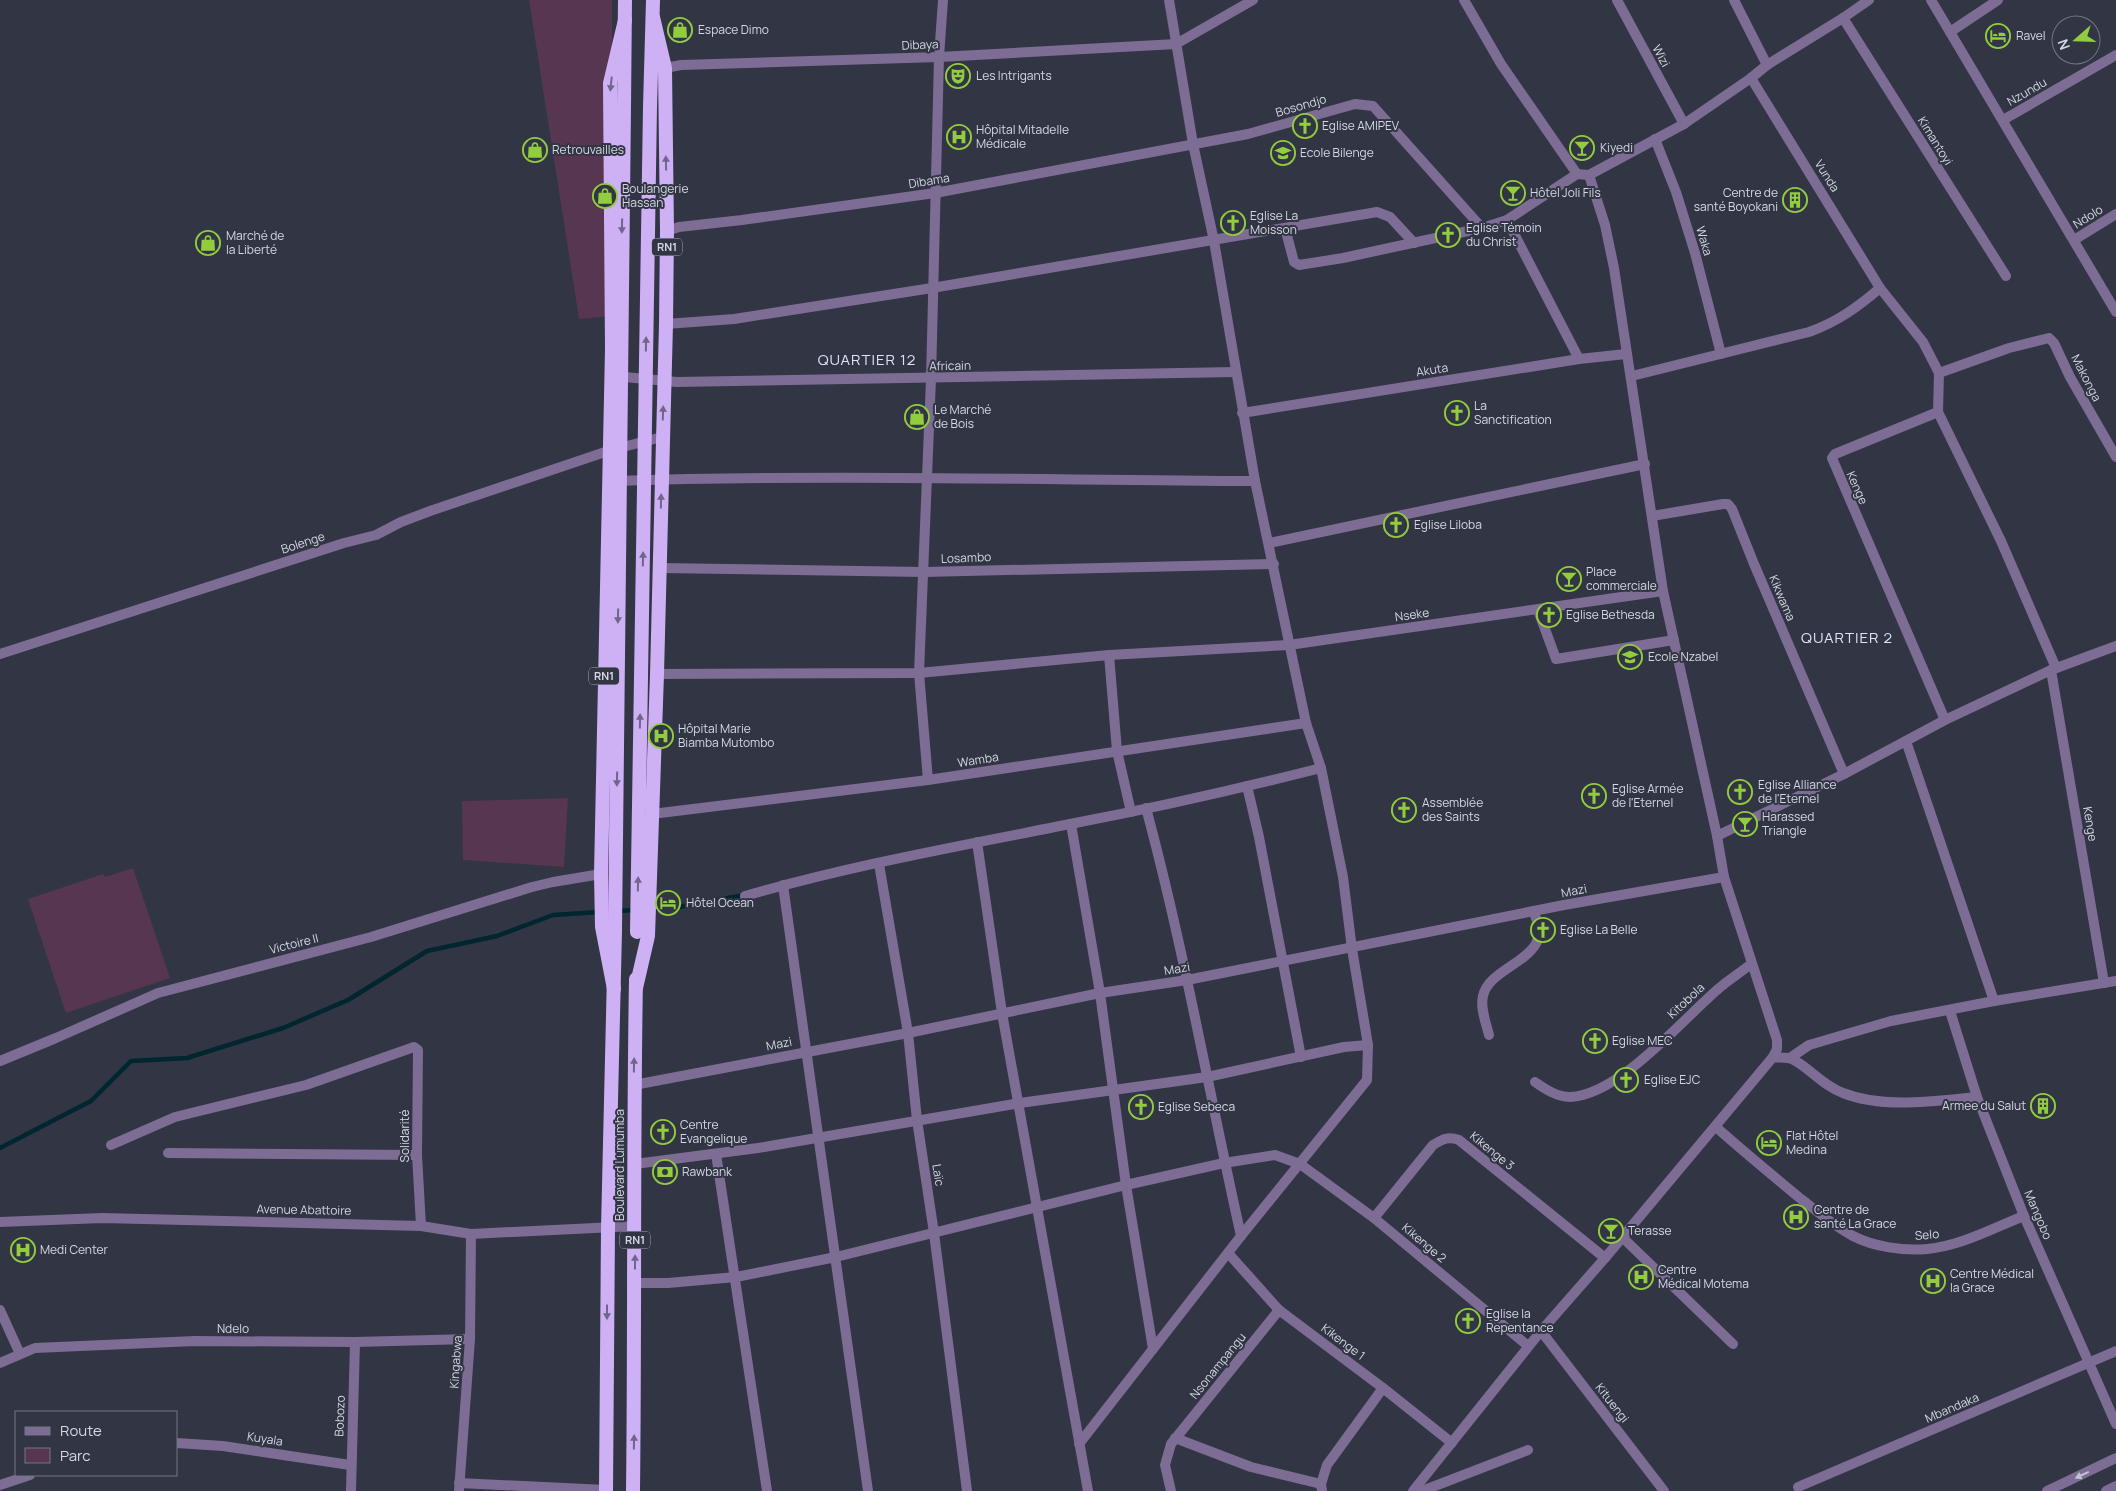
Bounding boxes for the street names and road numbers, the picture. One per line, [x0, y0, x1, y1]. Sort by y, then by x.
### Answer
street label: Dibaya [901, 35, 939, 54]
street label: Wizi [1649, 42, 1674, 70]
street label: Nzundu [2004, 73, 2050, 110]
street label: Bosondjo [1273, 90, 1328, 121]
street label: Kimantoyi [1914, 113, 1957, 168]
street label: Vunda [1811, 156, 1844, 195]
street label: Dibama [907, 169, 951, 192]
street label: Ndolo [2070, 201, 2106, 232]
street label: Waka [1692, 224, 1717, 258]
road number: RN1 [652, 238, 682, 256]
street label: Makonga [2067, 351, 2106, 404]
street label: Africain [929, 357, 971, 374]
street label: Akuta [1415, 359, 1449, 380]
street label: Kenge [1843, 468, 1872, 507]
street label: Bolenge [279, 527, 327, 558]
street label: Losambo [940, 548, 992, 567]
street label: Kikwama [1765, 572, 1800, 623]
street label: Nseke [1394, 604, 1430, 625]
road number: RN1 [589, 668, 619, 684]
street label: Wamba [956, 748, 1000, 771]
street label: Kenge [2079, 805, 2102, 842]
street label: Mazi [1560, 880, 1588, 901]
street label: Victoire II [267, 929, 320, 958]
street label: Mazi [1163, 958, 1191, 979]
street label: Kitobola [1663, 979, 1708, 1022]
street label: Mazi [765, 1033, 793, 1054]
street label: Boulevard Lumumba [611, 1109, 628, 1221]
street label: Solidarité [396, 1110, 413, 1162]
street label: Kikenge 3 [1466, 1127, 1518, 1174]
street label: Laïc [928, 1163, 949, 1188]
street label: Mangobo [2020, 1187, 2057, 1242]
street label: Avenue Abattoire [256, 1200, 352, 1219]
street label: Kikenge 2 [1399, 1219, 1450, 1266]
street label: Selo [1914, 1225, 1940, 1244]
road number: RN1 [620, 1232, 650, 1248]
street label: Kikenge 1 [1318, 1319, 1369, 1364]
street label: Ndelo [217, 1320, 249, 1337]
street label: Nsonampangu [1186, 1329, 1250, 1402]
street label: Kingabwa [445, 1335, 466, 1389]
street label: Kituengi [1592, 1379, 1633, 1426]
street label: Mbandaka [1922, 1389, 1982, 1427]
street label: Bobozo [330, 1395, 349, 1437]
street label: Kuyala [246, 1427, 284, 1450]

